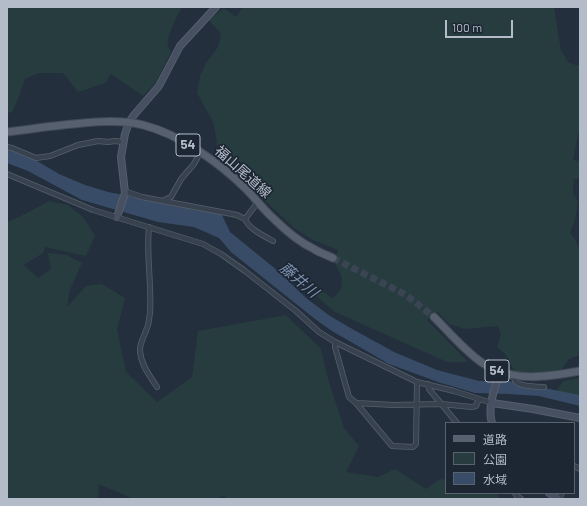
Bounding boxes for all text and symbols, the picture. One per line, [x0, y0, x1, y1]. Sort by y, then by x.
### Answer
scale bar [447, 12, 515, 38]
text: 100 m [452, 20, 482, 34]
road number: 54 [176, 134, 200, 156]
street label: 福山尾道線 [211, 142, 275, 202]
water label: 藤井川 [276, 259, 322, 301]
road number: 54 [485, 360, 509, 382]
legend [445, 422, 575, 494]
text: 道路 [483, 432, 507, 446]
text: 公園 [483, 452, 507, 466]
text: 水域 [483, 472, 507, 486]

